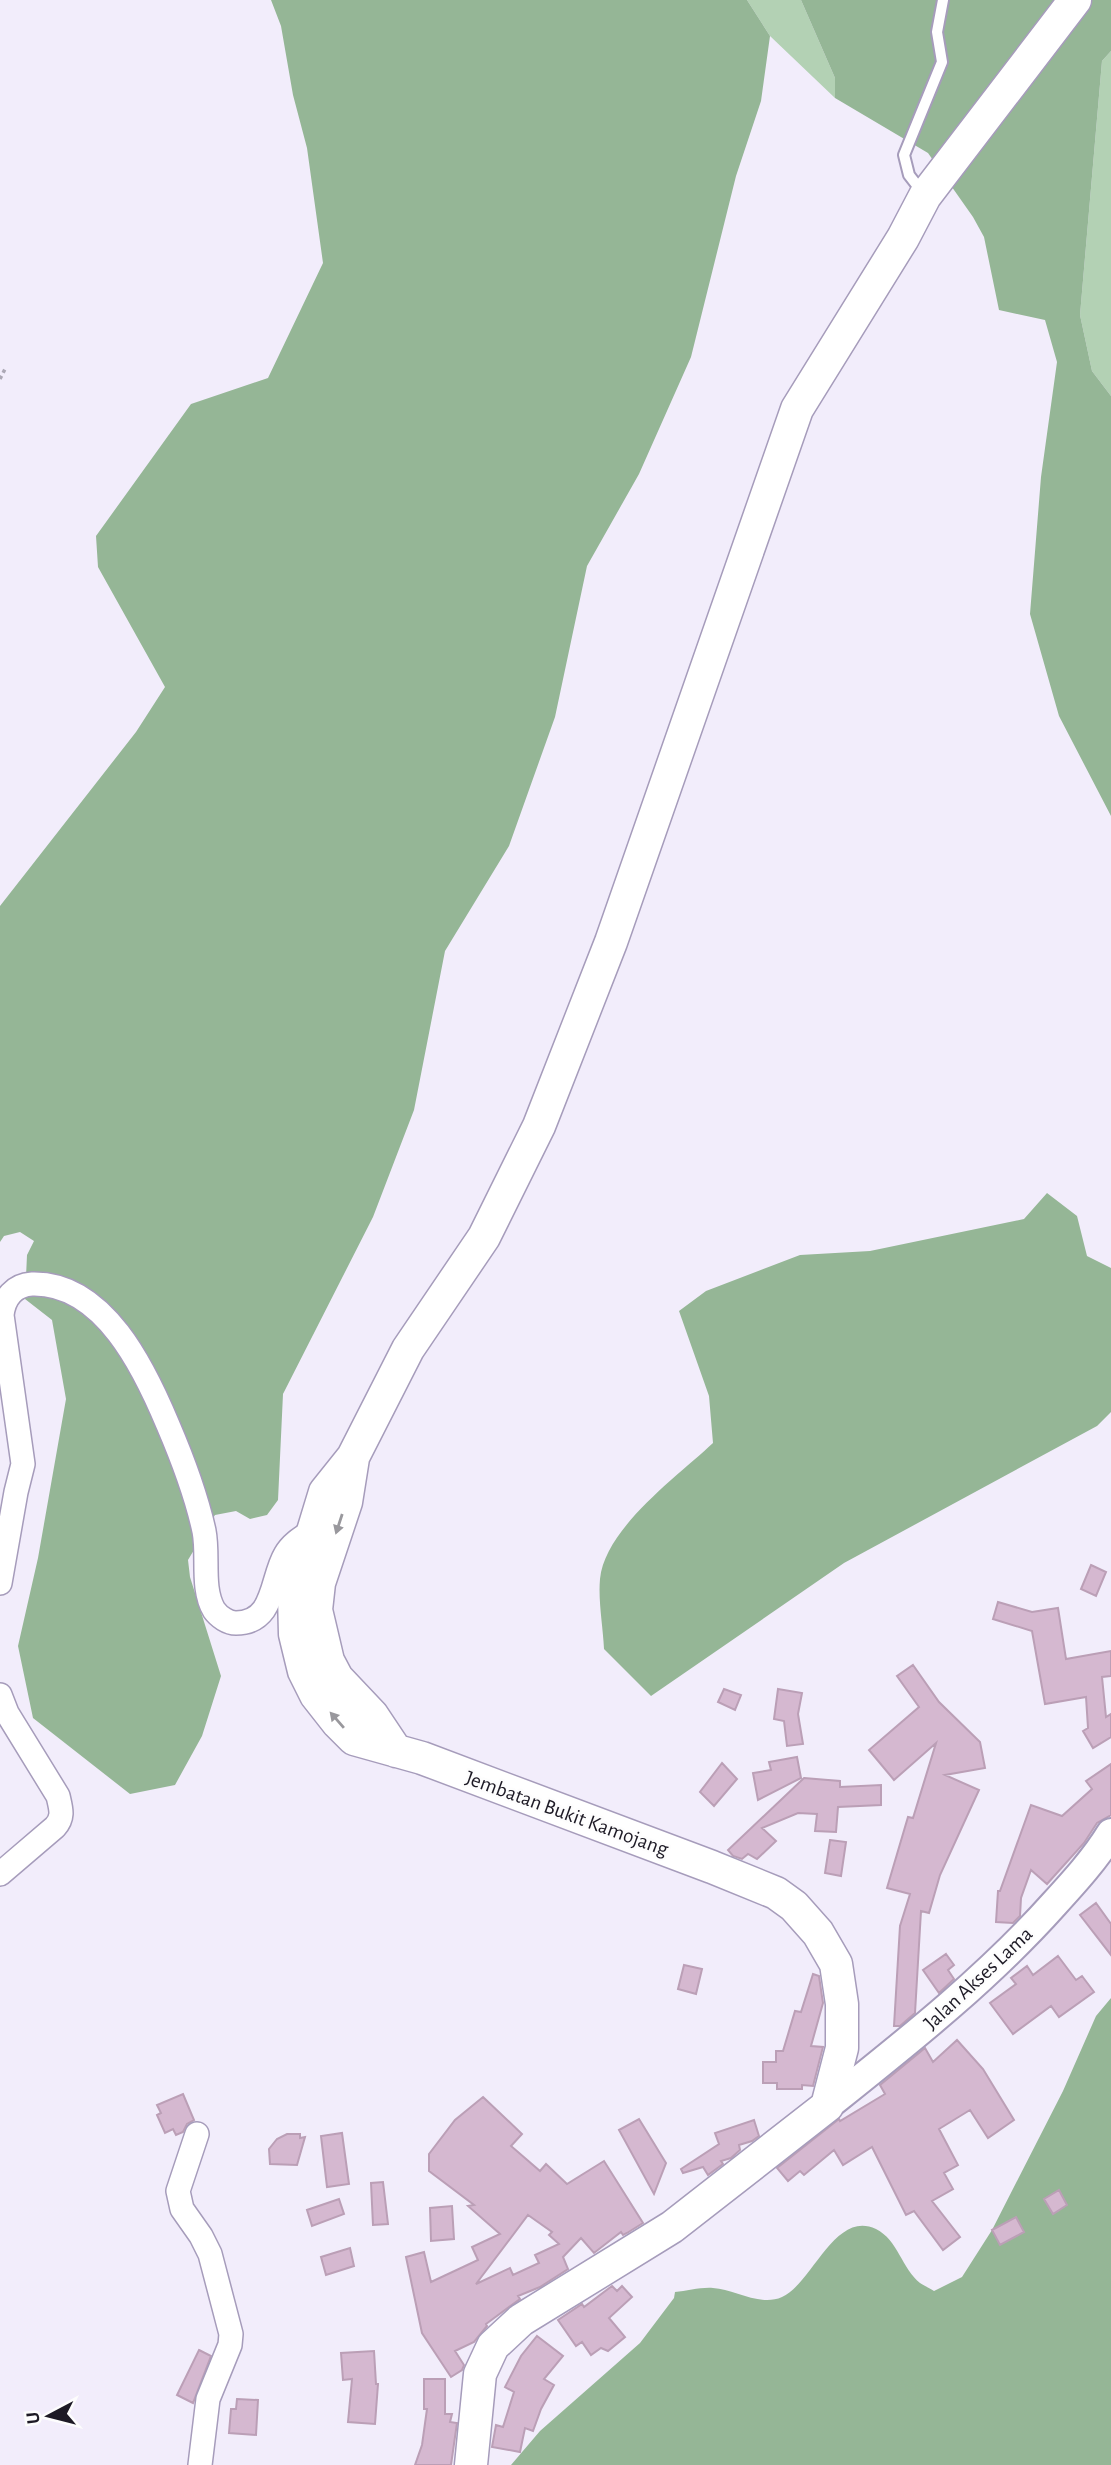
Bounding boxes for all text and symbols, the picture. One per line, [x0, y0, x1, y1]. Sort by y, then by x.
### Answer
one-way arrow [333, 1513, 344, 1534]
one-way arrow [330, 1712, 345, 1729]
street label: Jembatan Bukit Kamojang [463, 1767, 672, 1860]
street label: Jalan Akses Lama [920, 1923, 1037, 2034]
north arrow [14, 2381, 84, 2451]
text: U [23, 2411, 44, 2425]

